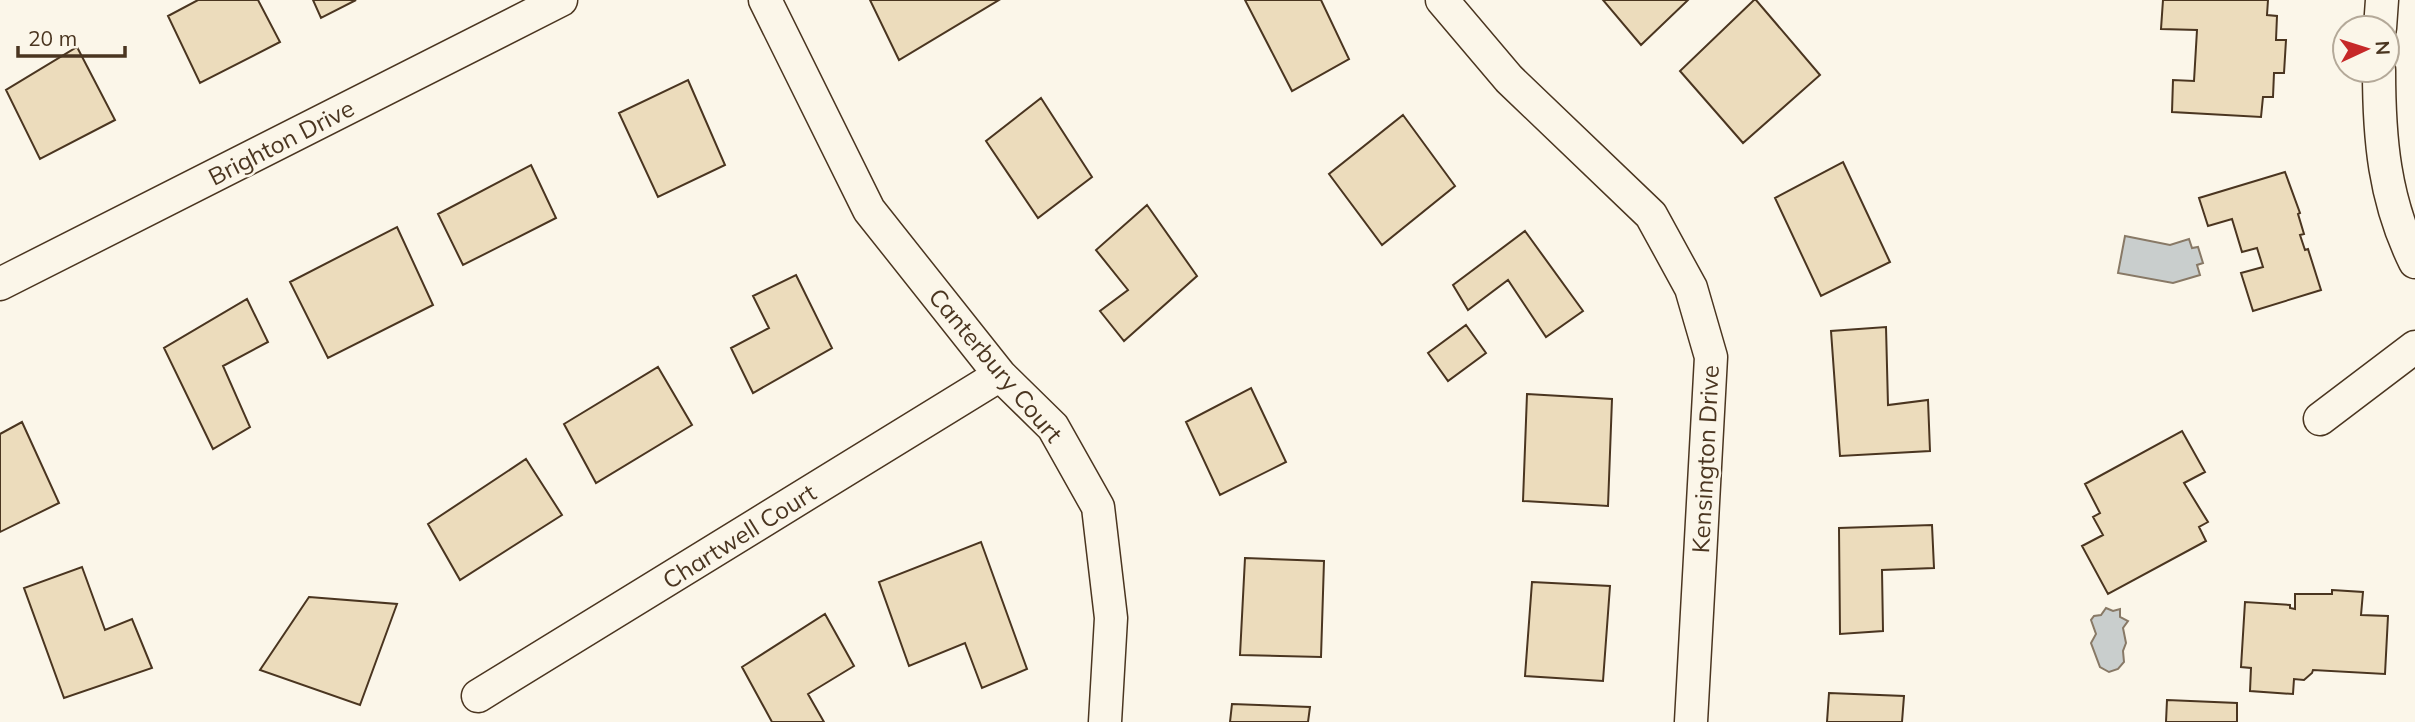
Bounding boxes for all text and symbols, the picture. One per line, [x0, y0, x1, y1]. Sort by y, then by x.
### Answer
scale bar [18, 14, 124, 58]
north arrow [2331, 14, 2401, 84]
text: 20 m [28, 25, 77, 51]
text: N [2370, 40, 2395, 56]
street label: Brighton Drive [203, 92, 359, 192]
street label: Canterbury Court [923, 282, 1069, 448]
street label: Kensington Drive [1685, 364, 1725, 554]
street label: Chartwell Court [657, 477, 821, 595]

